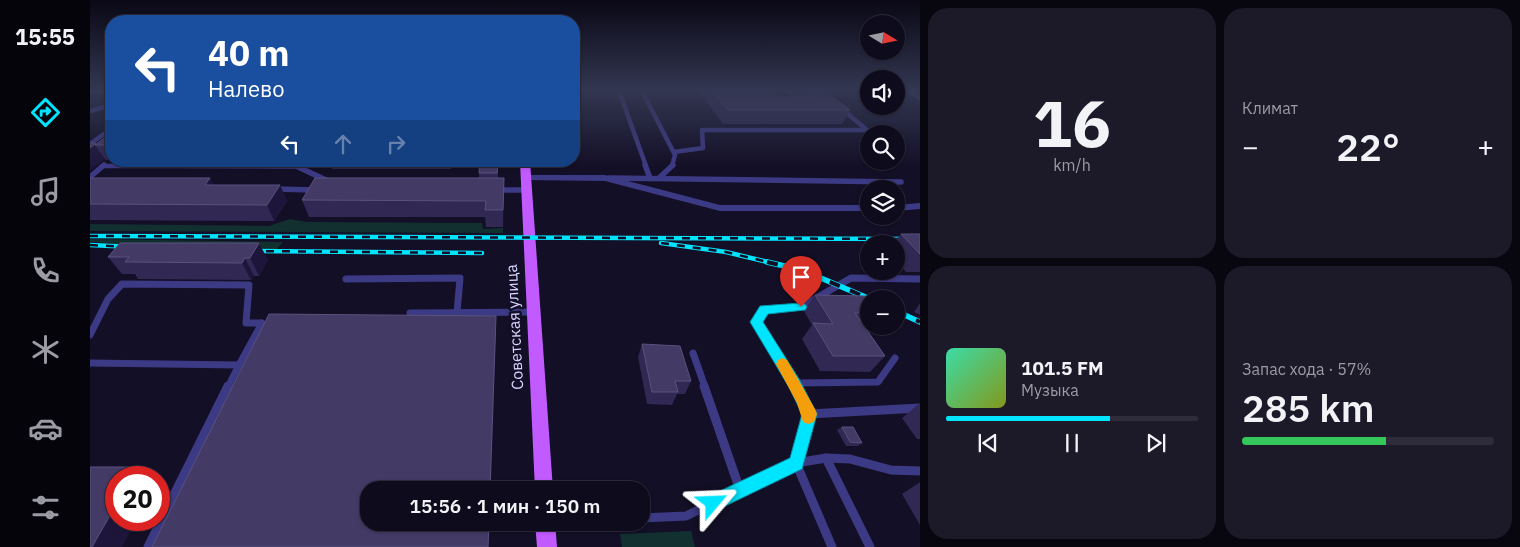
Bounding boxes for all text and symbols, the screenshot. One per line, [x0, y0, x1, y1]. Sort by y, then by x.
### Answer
north arrow [860, 15, 905, 60]
map controls [860, 15, 905, 335]
text: 15:55 [15, 22, 75, 51]
text: 40 m [208, 30, 290, 76]
icon: left [125, 35, 190, 100]
button: sound [860, 70, 905, 115]
text: Налево [208, 74, 285, 103]
text: 16 [1033, 80, 1111, 165]
icon: directions [28, 95, 63, 130]
text: Климат [1242, 98, 1298, 118]
text: 22° [1336, 122, 1400, 171]
button: search [860, 125, 905, 170]
text: − [1242, 128, 1259, 165]
text: + [1477, 128, 1494, 165]
icon: left [276, 130, 304, 158]
icon: ahead [329, 130, 357, 158]
icon: right [382, 130, 410, 158]
text: km/h [1053, 155, 1091, 175]
icon: music [28, 174, 63, 209]
button: layers [860, 180, 905, 225]
button: + [860, 235, 905, 280]
icon: phone [28, 253, 63, 288]
pin [780, 256, 822, 307]
street label: Советская улица [501, 263, 527, 390]
icon: arrive [787, 263, 815, 291]
button: − [860, 290, 905, 335]
icon: climate [28, 332, 63, 367]
text: 101.5 FM [1021, 356, 1104, 380]
text: Запас хода · 57% [1242, 359, 1371, 379]
text: Музыка [1021, 380, 1079, 400]
text: 285 km [1242, 383, 1374, 432]
icon: car [28, 411, 63, 446]
icon: previous [974, 429, 1002, 457]
icon: pause [1058, 429, 1086, 457]
icon: next [1142, 429, 1170, 457]
speed limit sign: 20 [105, 466, 170, 531]
position arrow [686, 476, 738, 528]
icon: filters [28, 490, 63, 525]
text: 15:56 · 1 мин · 150 m [410, 494, 600, 518]

